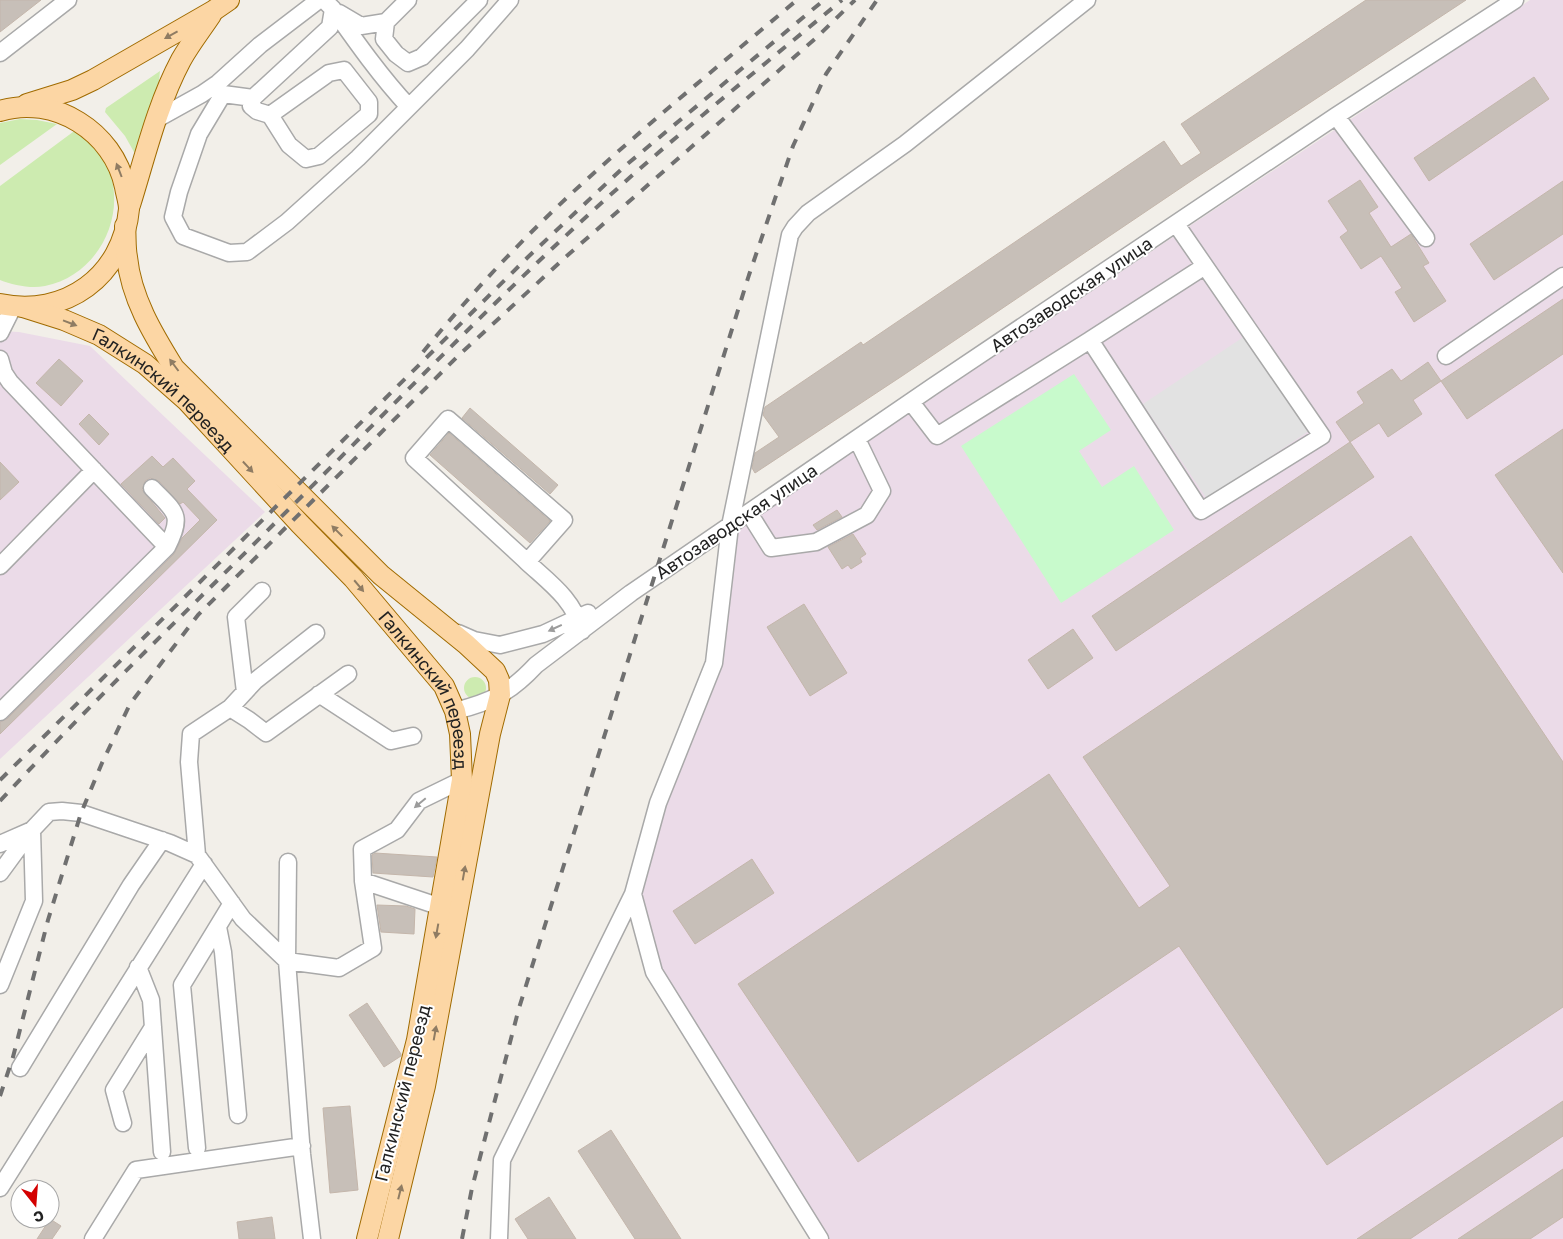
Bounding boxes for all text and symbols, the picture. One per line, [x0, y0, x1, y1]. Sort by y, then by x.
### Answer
one-way arrow [164, 31, 178, 40]
one-way arrow [115, 162, 123, 177]
street label: Автозаводская улица [986, 232, 1156, 356]
one-way arrow [62, 319, 77, 327]
street label: Галкинский переезд [89, 323, 239, 457]
one-way arrow [168, 359, 179, 372]
street label: Автозаводская улица [651, 459, 821, 583]
one-way arrow [242, 461, 254, 473]
one-way arrow [331, 525, 343, 537]
one-way arrow [354, 579, 365, 592]
street label: Галкинский переезд [374, 606, 473, 770]
one-way arrow [548, 625, 562, 633]
one-way arrow [414, 798, 427, 809]
one-way arrow [460, 866, 468, 881]
one-way arrow [432, 924, 440, 940]
street label: Галкинский переезд [369, 1002, 435, 1184]
one-way arrow [431, 1025, 439, 1041]
north arrow [10, 1179, 60, 1229]
one-way arrow [396, 1184, 404, 1199]
text: С [32, 1207, 46, 1227]

